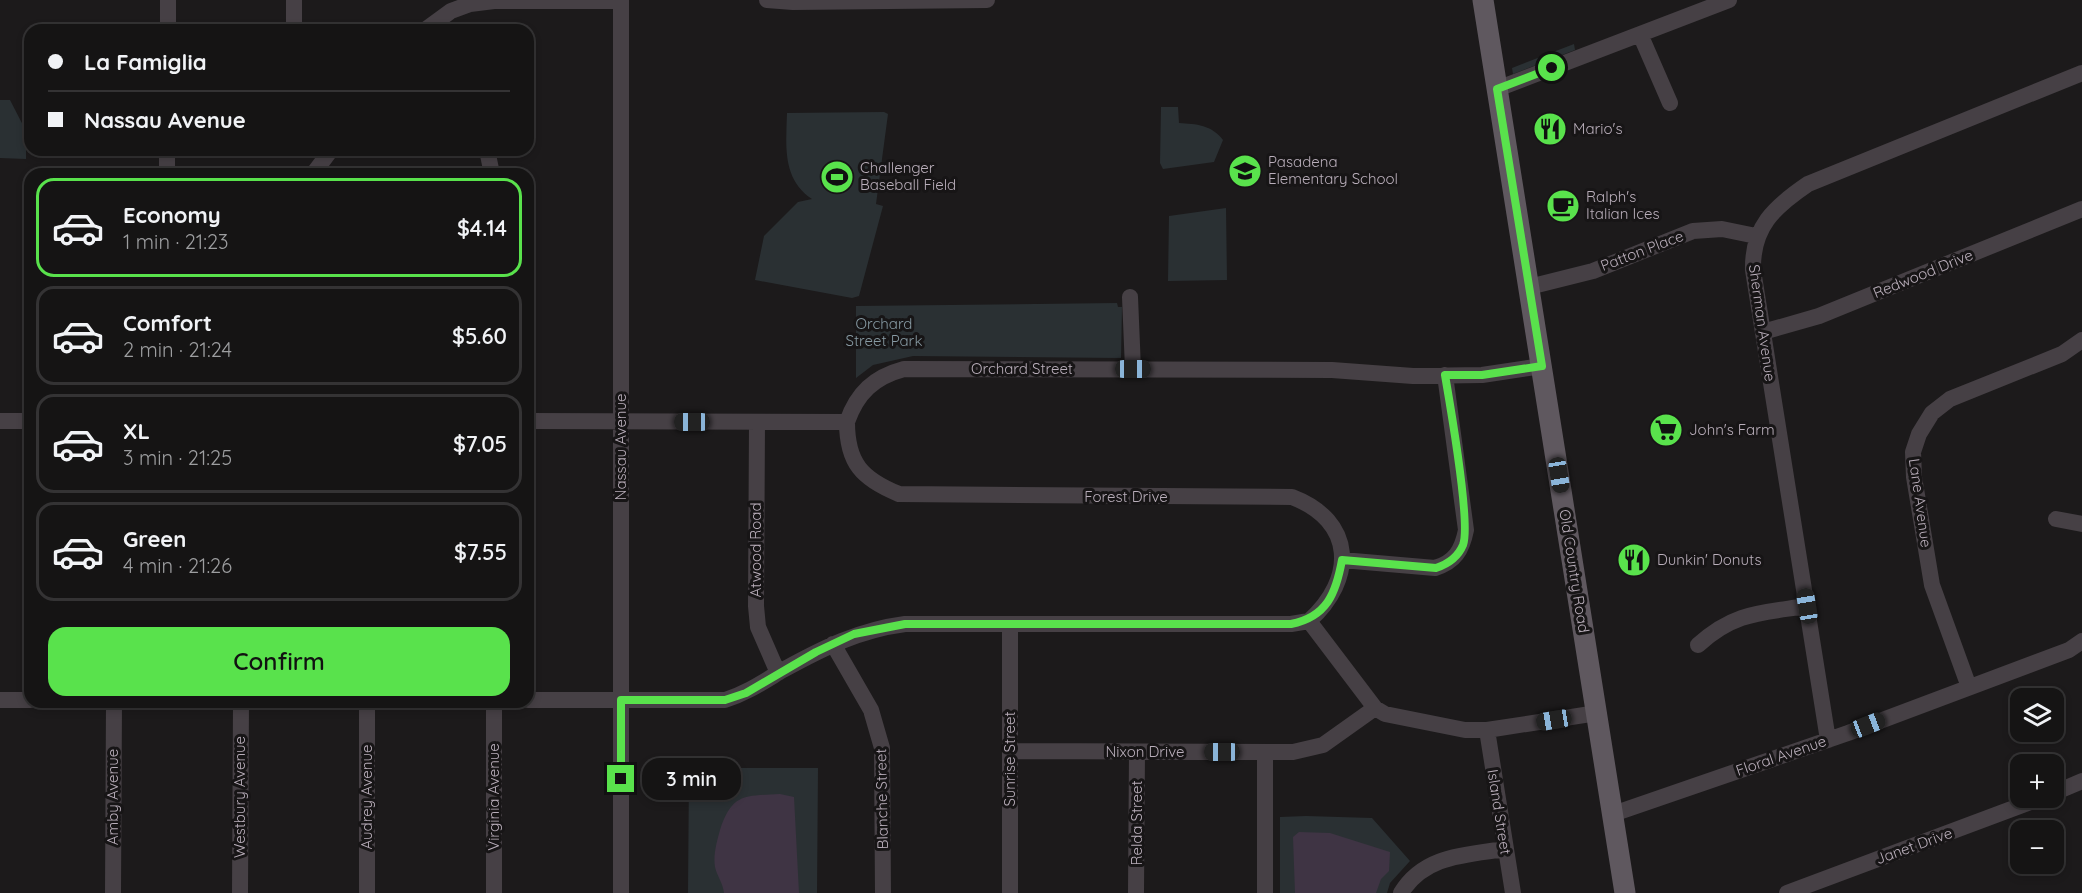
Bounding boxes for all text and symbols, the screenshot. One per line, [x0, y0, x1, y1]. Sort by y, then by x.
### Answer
text: La Famiglia [84, 48, 207, 76]
route start [1538, 54, 1565, 81]
text: Nassau Avenue [84, 106, 246, 134]
restaurant icon: Mario's [1532, 111, 1568, 147]
place label: Mario's [1573, 119, 1622, 138]
place label: Pasadena Elementary School [1268, 152, 1398, 188]
school or university icon: Pasadena Elementary School [1227, 153, 1263, 189]
place label: Challenger Baseball Field [860, 158, 956, 194]
sports icon: Challenger Baseball Field [819, 159, 855, 195]
place label: Ralph's Italian Ices [1586, 187, 1659, 223]
cafe icon: Ralph's Italian Ices [1545, 188, 1581, 224]
icon: car [51, 201, 105, 255]
text: Economy [123, 201, 221, 229]
text: $4.14 [457, 214, 507, 242]
street label: Patton Place [1598, 226, 1686, 275]
text: 1 min · 21:23 [123, 229, 229, 254]
street label: Redwood Drive [1870, 245, 1976, 302]
street label: Sherman Avenue [1745, 263, 1780, 383]
icon: car [51, 309, 105, 363]
text: Comfort [123, 309, 212, 337]
park label: Orchard Street Park [846, 314, 922, 350]
text: $5.60 [452, 322, 507, 350]
text: 2 min · 21:24 [123, 337, 232, 362]
street label: Orchard Street [971, 359, 1073, 378]
car [1115, 360, 1151, 378]
street label: Nassau Avenue [611, 393, 630, 501]
supermarket icon: John's Farm [1648, 412, 1684, 448]
car [674, 413, 710, 431]
icon: car [51, 417, 105, 471]
text: XL [123, 417, 150, 445]
place label: John's Farm [1689, 420, 1775, 439]
text: $7.05 [453, 430, 507, 458]
text: 3 min · 21:25 [123, 445, 232, 470]
car [1547, 456, 1571, 494]
street label: Lane Avenue [1905, 457, 1936, 549]
street label: Forest Drive [1084, 487, 1168, 506]
street label: Atwood Road [746, 502, 765, 598]
street label: Old Country Road [1555, 508, 1594, 634]
icon: car [51, 525, 105, 579]
text: Green [123, 525, 186, 553]
text: $7.55 [454, 538, 507, 566]
restaurant icon: Dunkin' Donuts [1616, 542, 1652, 578]
place label: Dunkin' Donuts [1657, 550, 1761, 569]
text: 4 min · 21:26 [123, 553, 232, 578]
car [1795, 587, 1819, 625]
button: Confirm [48, 627, 510, 696]
map controls [2010, 688, 2064, 874]
button: layers [2010, 688, 2064, 742]
car [1535, 708, 1573, 732]
car [1848, 710, 1888, 740]
street label: Sunrise Street [1000, 711, 1019, 807]
street label: Floral Avenue [1733, 731, 1829, 780]
street label: Westbury Avenue [230, 736, 249, 858]
street label: Nixon Drive [1105, 742, 1185, 761]
street label: Virginia Avenue [484, 743, 503, 851]
car [1204, 743, 1240, 761]
street label: Audrey Avenue [357, 745, 376, 849]
street label: Blanche Street [871, 748, 892, 850]
street label: Amby Avenue [103, 749, 122, 845]
button: + [2010, 754, 2064, 808]
callout: 3 min [642, 758, 741, 800]
route end [607, 765, 634, 792]
text: 3 min [666, 766, 717, 791]
street label: Island Street [1483, 768, 1516, 856]
street label: Relda Street [1127, 780, 1146, 866]
button: − [2010, 820, 2064, 874]
street label: Janet Drive [1873, 823, 1955, 868]

